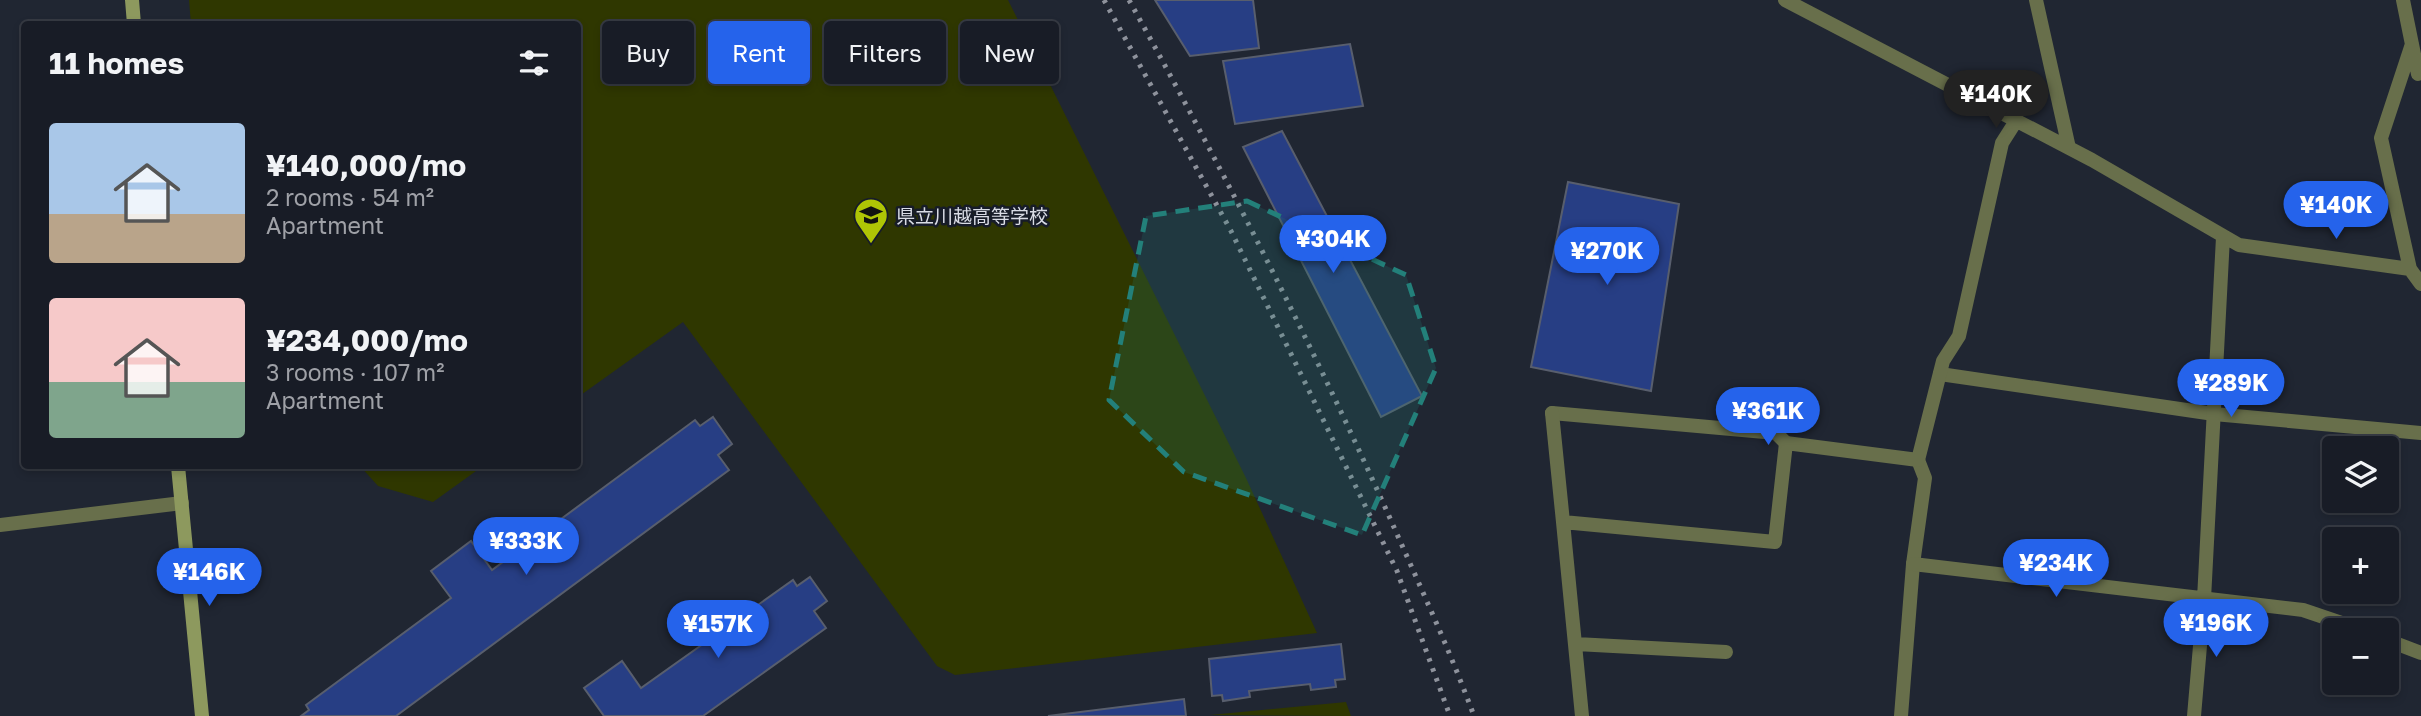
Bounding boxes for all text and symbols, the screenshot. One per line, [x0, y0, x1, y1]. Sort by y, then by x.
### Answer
chip: Buy [602, 21, 694, 84]
chip: Rent [708, 21, 810, 84]
chip: Filters [824, 21, 946, 84]
chip: New [960, 21, 1059, 84]
icon: filters [515, 44, 553, 82]
text: 11 homes [49, 45, 184, 81]
pin: ¥140K [1947, 71, 2045, 130]
text: ¥140K [1959, 79, 2033, 107]
text: ¥140,000/mo [266, 147, 466, 183]
icon: home [105, 151, 189, 235]
pin: ¥140K [2287, 182, 2385, 241]
text: 2 rooms · 54 m² [266, 183, 434, 211]
text: ¥140K [2299, 190, 2373, 218]
school or university icon: 県立川越高等学校 [852, 196, 890, 245]
place label: 県立川越高等学校 [896, 204, 1048, 227]
text: Apartment [266, 211, 384, 239]
pin: ¥304K [1284, 216, 1382, 275]
text: ¥304K [1295, 224, 1371, 252]
pin: ¥270K [1558, 228, 1656, 287]
text: ¥270K [1570, 236, 1644, 264]
text: ¥234,000/mo [266, 322, 468, 358]
icon: home [105, 326, 189, 410]
text: 3 rooms · 107 m² [266, 358, 444, 386]
pin: ¥289K [2182, 360, 2280, 419]
text: ¥289K [2193, 368, 2269, 396]
text: Apartment [266, 386, 384, 414]
pin: ¥361K [1719, 388, 1817, 447]
text: ¥361K [1732, 396, 1804, 424]
map controls [2322, 436, 2399, 695]
button: layers [2322, 436, 2399, 513]
pin: ¥333K [477, 518, 575, 577]
text: ¥333K [489, 526, 563, 554]
button: + [2322, 527, 2399, 604]
pin: ¥234K [2007, 540, 2105, 599]
pin: ¥146K [160, 548, 258, 608]
text: ¥234K [2019, 548, 2093, 576]
text: ¥146K [173, 557, 245, 585]
pin: ¥157K [669, 600, 767, 660]
pin: ¥196K [2167, 600, 2265, 659]
text: ¥196K [2180, 608, 2252, 636]
text: ¥157K [683, 609, 753, 637]
button: − [2322, 618, 2399, 695]

